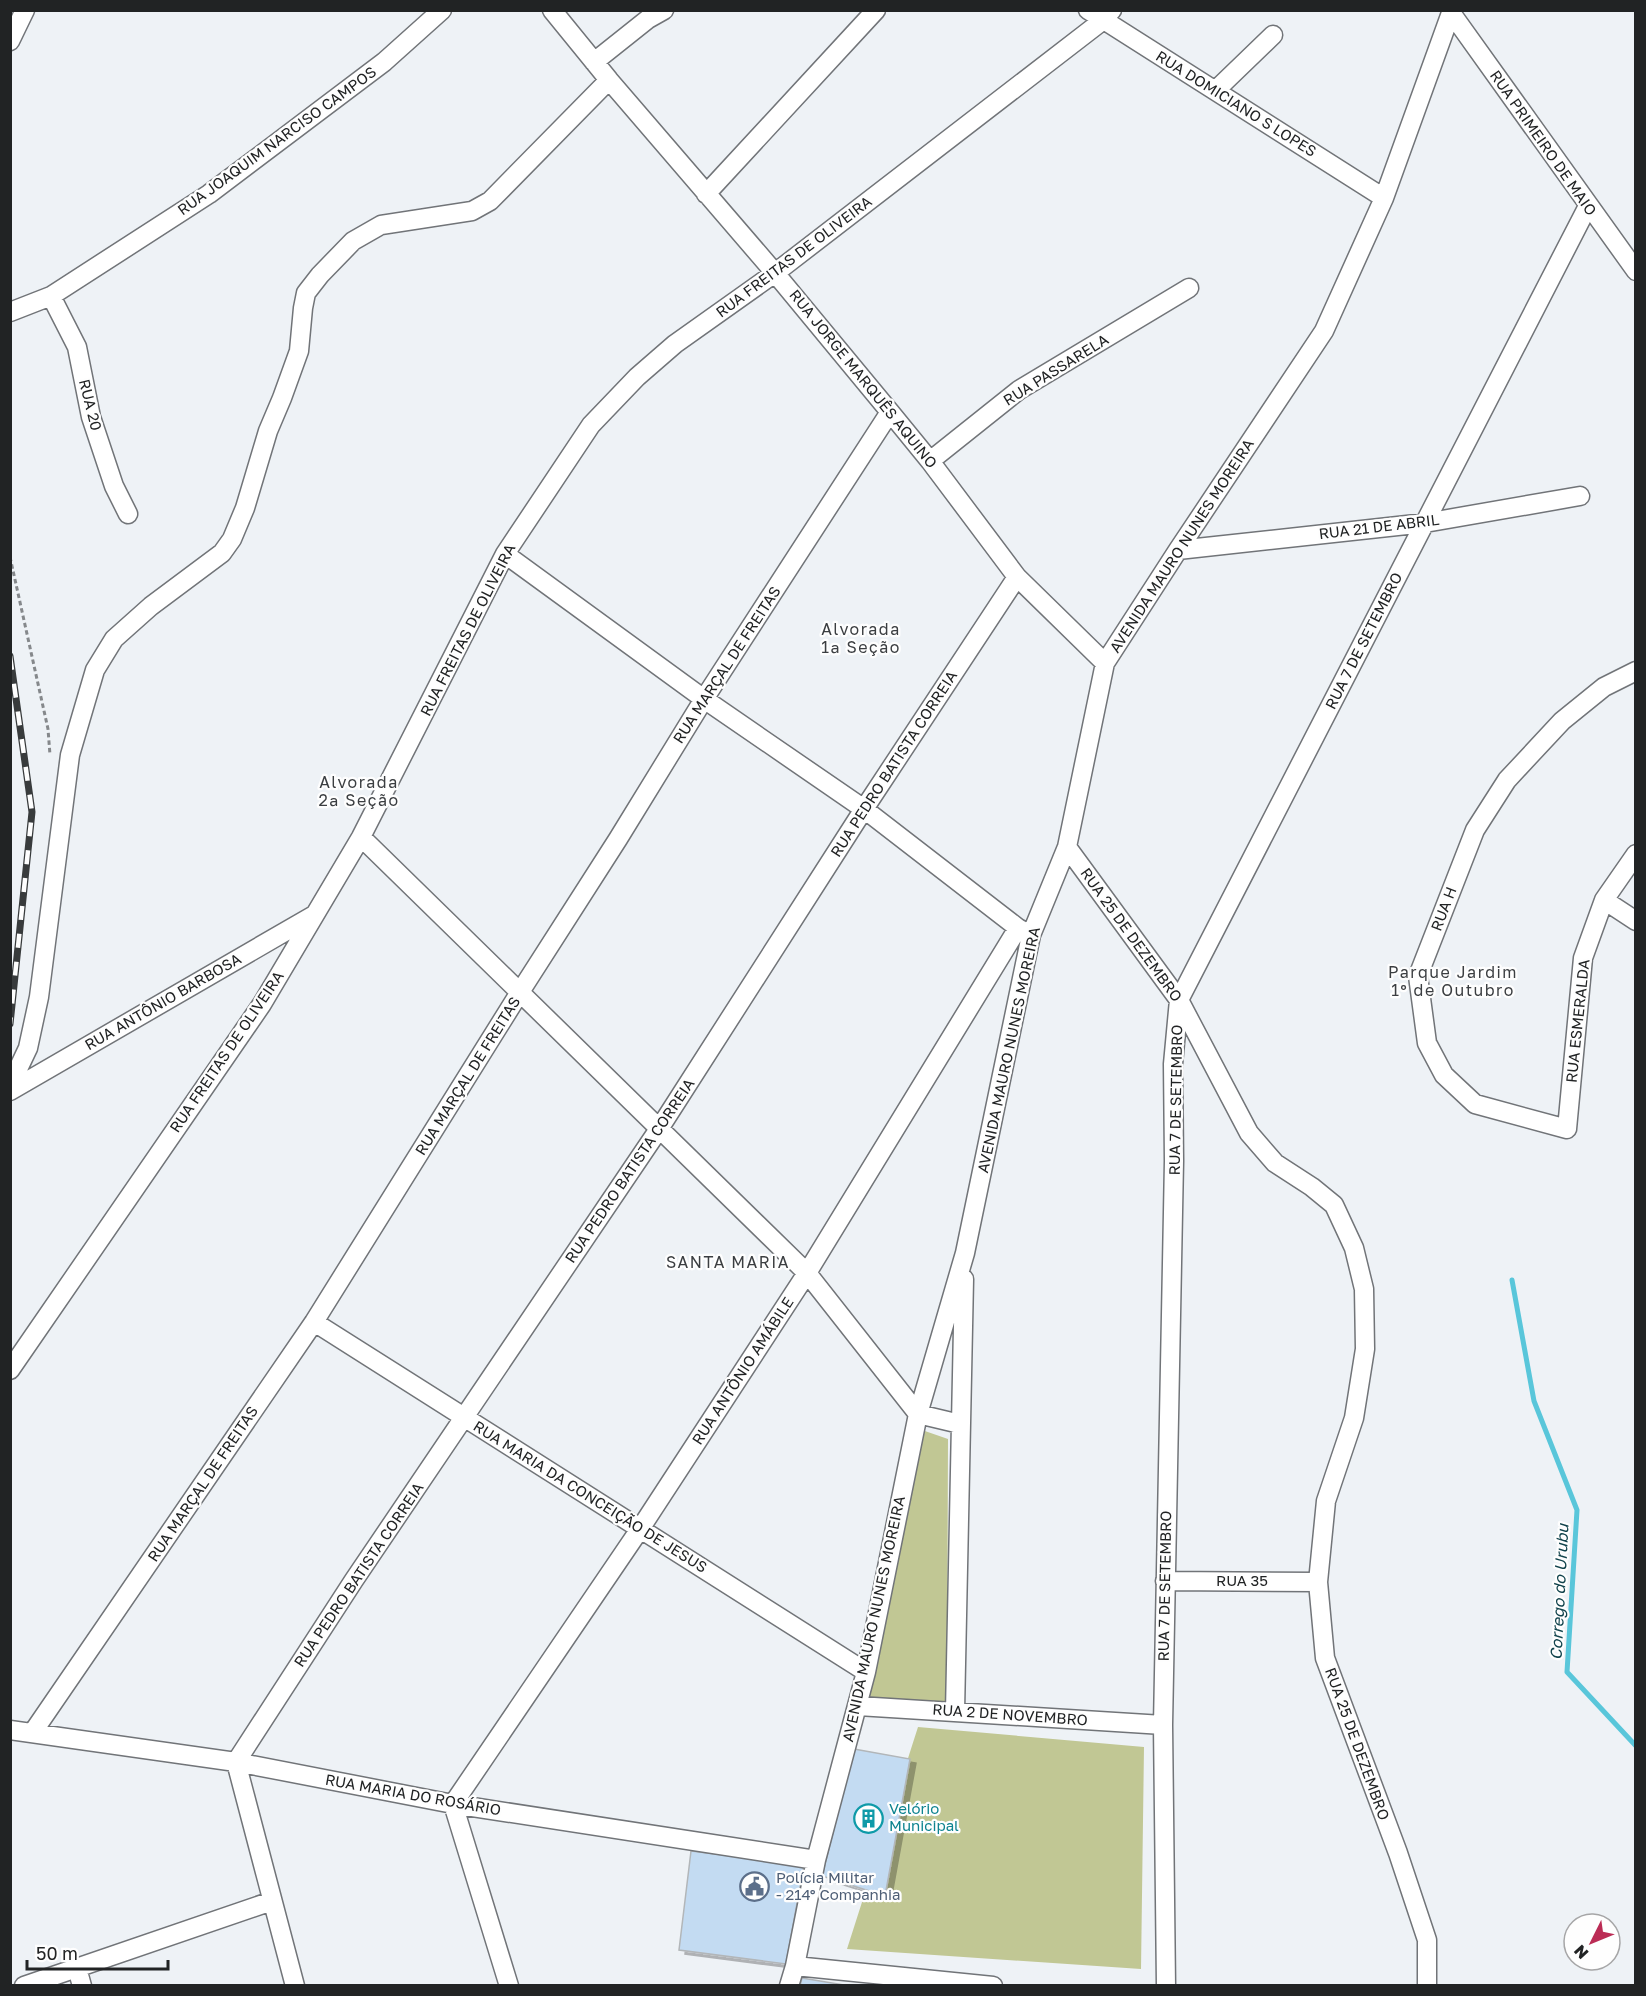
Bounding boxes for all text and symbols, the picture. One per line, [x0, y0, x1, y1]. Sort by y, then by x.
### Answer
street label: RUA DOMICIANO S LOPES [1153, 46, 1320, 160]
street label: RUA JOAQUIM NARCISO CAMPOS [174, 62, 379, 218]
street label: RUA PRIMEIRO DE MAIO [1487, 66, 1601, 218]
street label: RUA FREITAS DE OLIVEIRA [712, 192, 875, 321]
street label: RUA JORGE MARQUÊS AQUINO [786, 286, 941, 471]
street label: RUA PASSARELA [1000, 330, 1111, 409]
street label: RUA 20 [76, 377, 106, 432]
street label: AVENIDA MAURO NUNES MOREIRA [1105, 435, 1257, 656]
street label: RUA 21 DE ABRIL [1318, 510, 1440, 542]
street label: RUA FREITAS DE OLIVEIRA [416, 541, 518, 719]
street label: RUA 7 DE SETEMBRO [1321, 569, 1405, 712]
street label: RUA MARÇAL DE FREITAS [669, 583, 784, 746]
district label: Alvorada 1ª Seção [821, 619, 901, 657]
street label: RUA PEDRO BATISTA CORREIA [826, 667, 960, 860]
district label: Alvorada 2ª Seção [318, 772, 400, 810]
street label: RUA 25 DE DEZEMBRO [1077, 864, 1186, 1005]
street label: RUA H [1426, 884, 1460, 933]
street label: AVENIDA MAURO NUNES MOREIRA [973, 925, 1043, 1174]
street label: RUA ANTÔNIO BARBOSA [81, 949, 244, 1053]
street label: RUA ESMERALDA [1562, 958, 1592, 1084]
district label: Parque Jardim 1º de Outubro [1388, 962, 1518, 1000]
street label: RUA FREITAS DE OLIVEIRA [165, 967, 287, 1135]
street label: RUA MARÇAL DE FREITAS [411, 993, 523, 1158]
street label: RUA 7 DE SETEMBRO [1165, 1024, 1185, 1176]
street label: RUA PEDRO BATISTA CORREIA [561, 1075, 698, 1266]
district label: SANTA MARIA [666, 1252, 790, 1272]
street label: RUA ANTÔNIO AMÁBILE [688, 1293, 797, 1448]
street label: RUA MARÇAL DE FREITAS [143, 1402, 261, 1565]
street label: RUA MARIA DA CONCEIÇÃO DE JESUS [470, 1416, 711, 1576]
street label: RUA PEDRO BATISTA CORREIA [290, 1479, 427, 1670]
street label: AVENIDA MAURO NUNES MOREIRA [838, 1494, 908, 1743]
street label: RUA 7 DE SETEMBRO [1154, 1510, 1174, 1662]
water label: Corrego do Urubu [1545, 1522, 1573, 1660]
street label: RUA 35 [1216, 1571, 1268, 1589]
street label: RUA 25 DE DEZEMBRO [1322, 1665, 1394, 1822]
street label: RUA 2 DE NOVEMBRO [932, 1700, 1088, 1728]
street label: RUA MARIA DO ROSÁRIO [324, 1770, 502, 1818]
place label: Velório Municipal [889, 1799, 959, 1834]
building icon: Velório Municipal [852, 1802, 884, 1834]
place label: Polícia Militar - 214° Companhia [776, 1868, 901, 1903]
public building icon: Polícia Militar - 214° Companhia [739, 1871, 771, 1903]
north arrow [1562, 1912, 1622, 1972]
scale bar [27, 1933, 168, 1971]
text: N [1570, 1941, 1592, 1964]
text: 50 m [36, 1942, 78, 1964]

